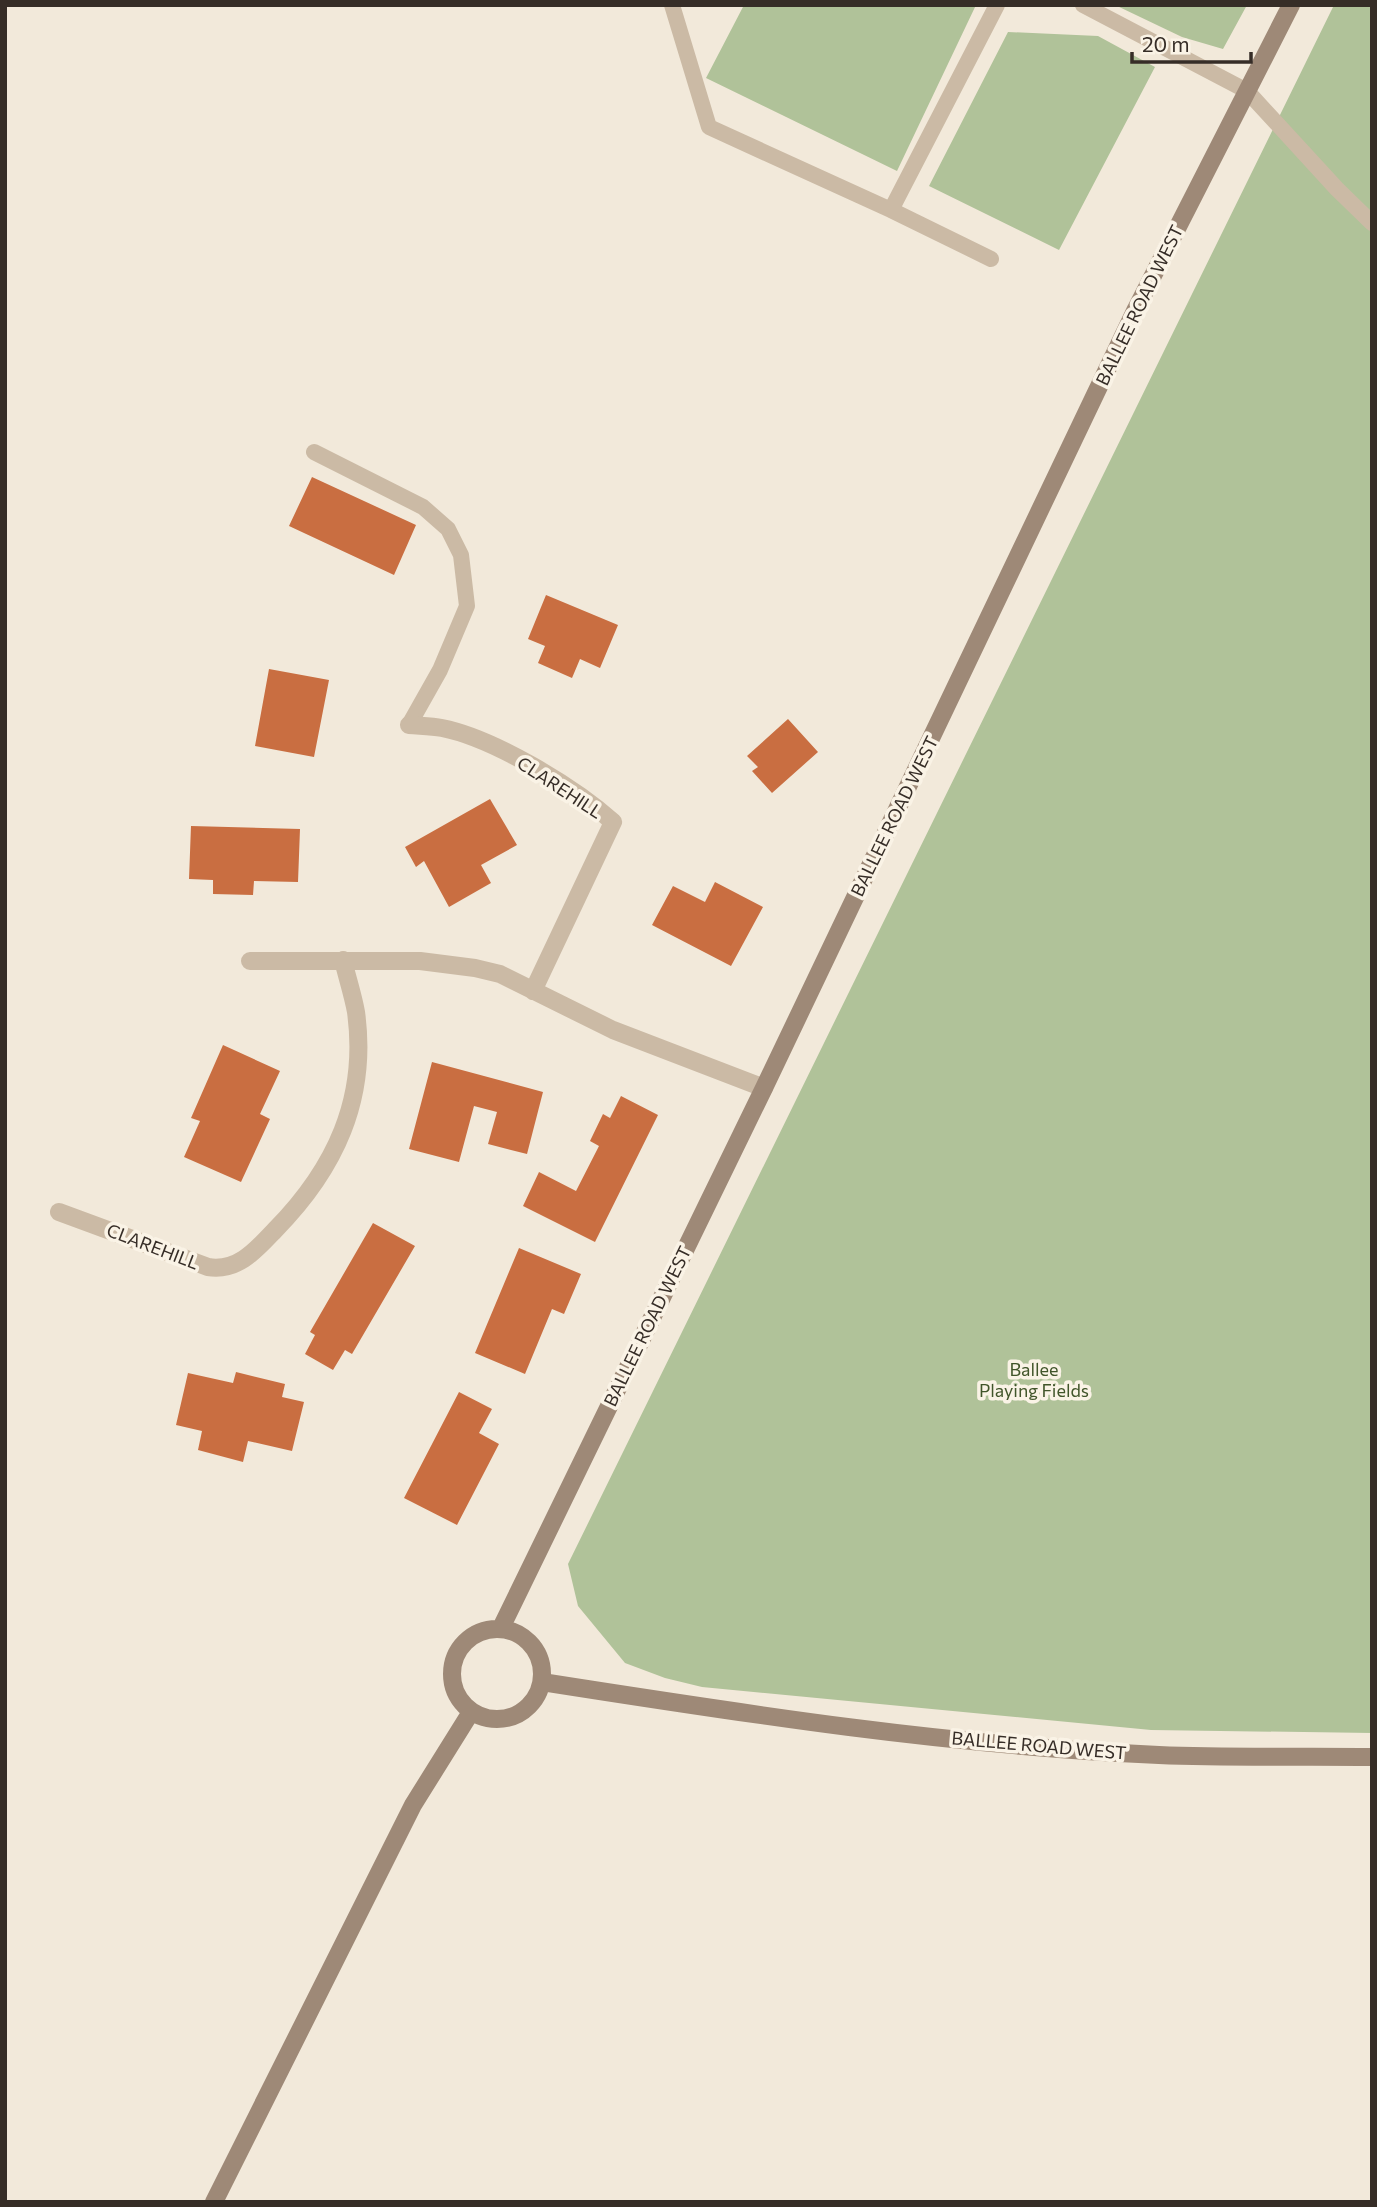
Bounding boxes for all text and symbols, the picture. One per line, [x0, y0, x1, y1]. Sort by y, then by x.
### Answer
scale bar [1132, 21, 1251, 65]
text: 20 m [1142, 31, 1190, 56]
street label: BALLEE ROAD WEST [1091, 221, 1187, 389]
street label: BALLEE ROAD WEST [846, 732, 942, 900]
street label: CLAREHILL [513, 751, 607, 823]
street label: CLAREHILL [104, 1218, 202, 1274]
street label: BALLEE ROAD WEST [599, 1242, 695, 1410]
park label: Ballee Playing Fields [979, 1358, 1089, 1401]
street label: BALLEE ROAD WEST [951, 1726, 1127, 1764]

